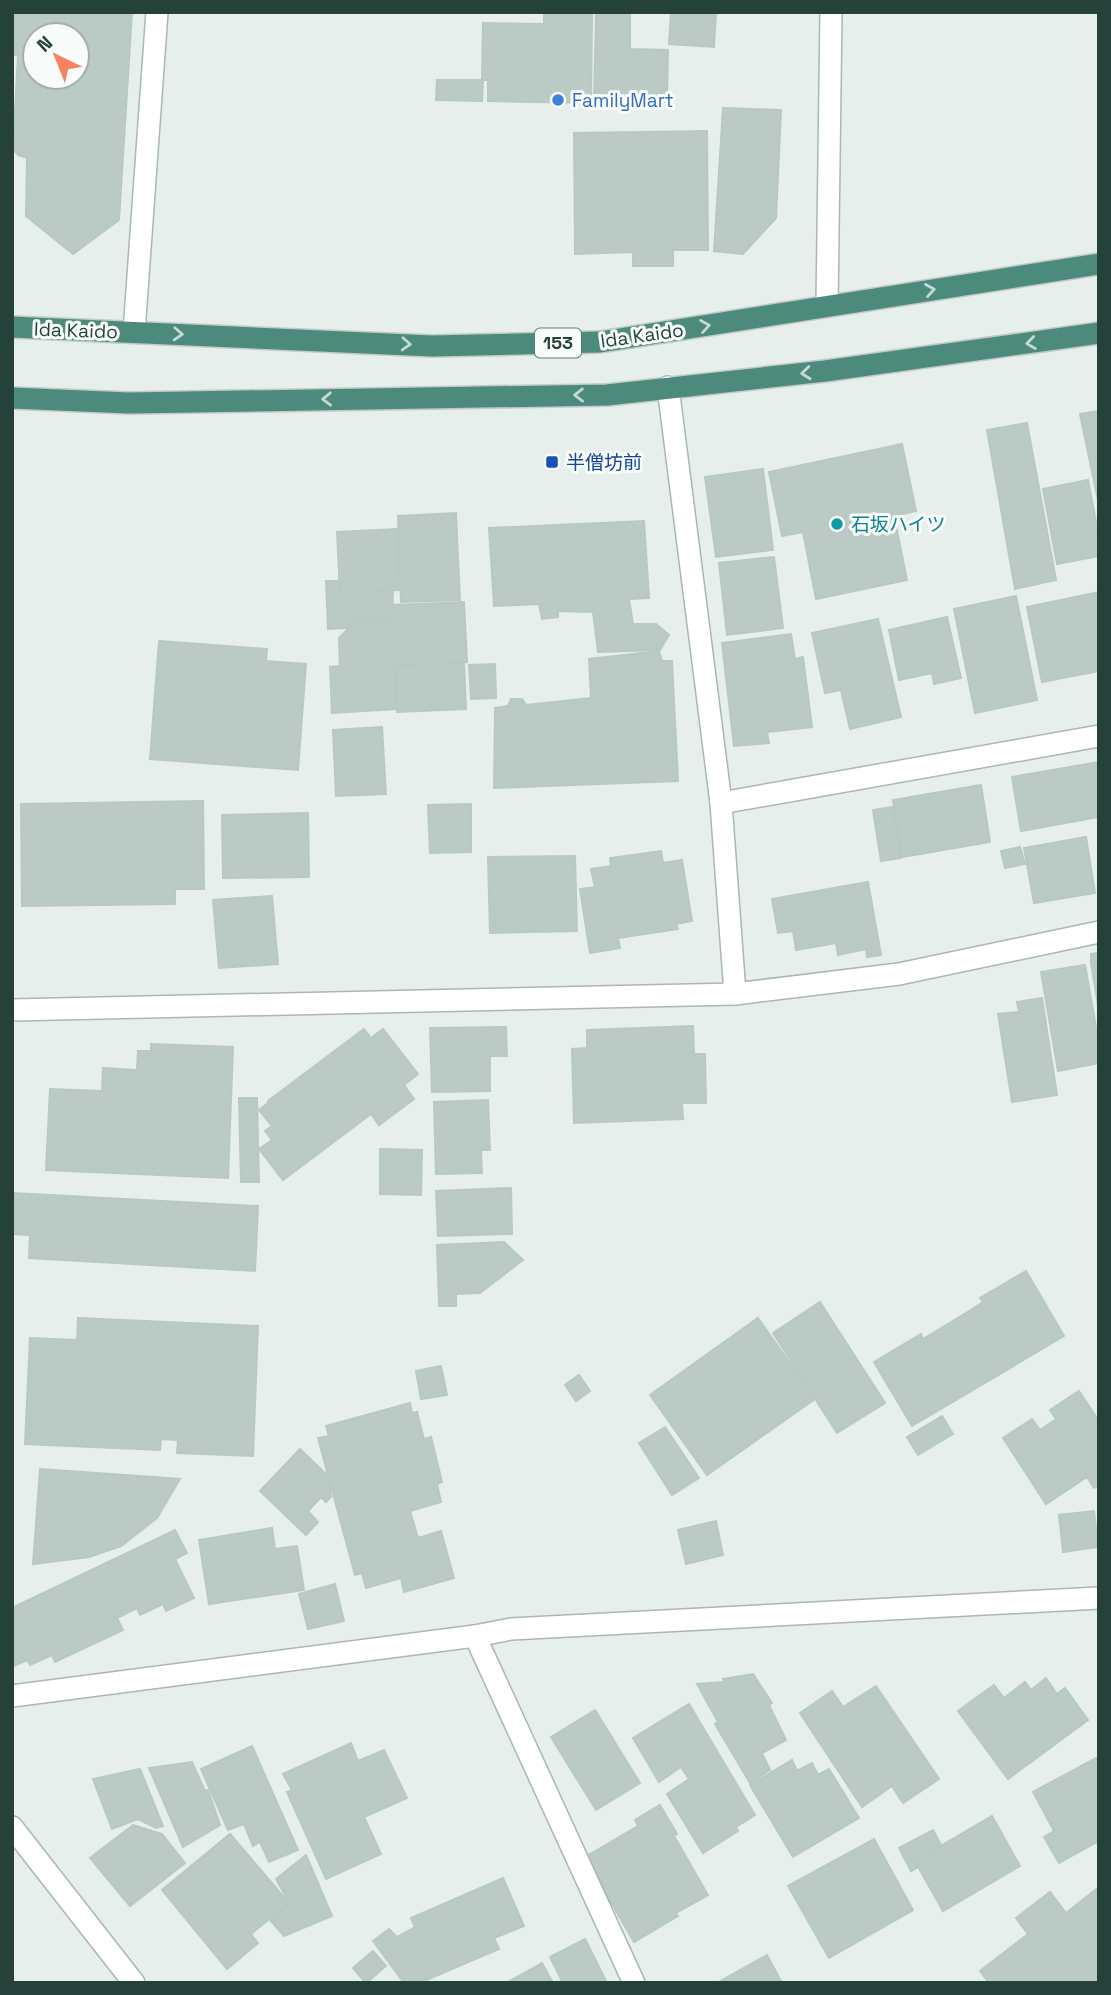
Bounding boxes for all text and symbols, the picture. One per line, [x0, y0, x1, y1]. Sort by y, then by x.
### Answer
north arrow [21, 21, 91, 91]
text: N [32, 30, 58, 57]
place label: FamilyMart [572, 88, 674, 113]
marker: FamilyMart [550, 92, 566, 108]
one-way arrow [924, 283, 936, 298]
street label: Ida Kaido [34, 317, 118, 344]
street label: Ida Kaido [599, 317, 685, 354]
one-way arrow [699, 319, 711, 334]
one-way arrow [173, 326, 184, 341]
road number: 153 [535, 328, 581, 358]
one-way arrow [1025, 335, 1037, 350]
one-way arrow [400, 337, 411, 352]
one-way arrow [800, 365, 811, 380]
one-way arrow [574, 387, 584, 403]
one-way arrow [322, 392, 333, 407]
place label: 半僧坊前 [566, 450, 642, 475]
marker: 半僧坊前 [544, 454, 560, 470]
place label: 石坂ハイツ [851, 512, 946, 537]
marker: 石坂ハイツ [829, 516, 845, 532]

